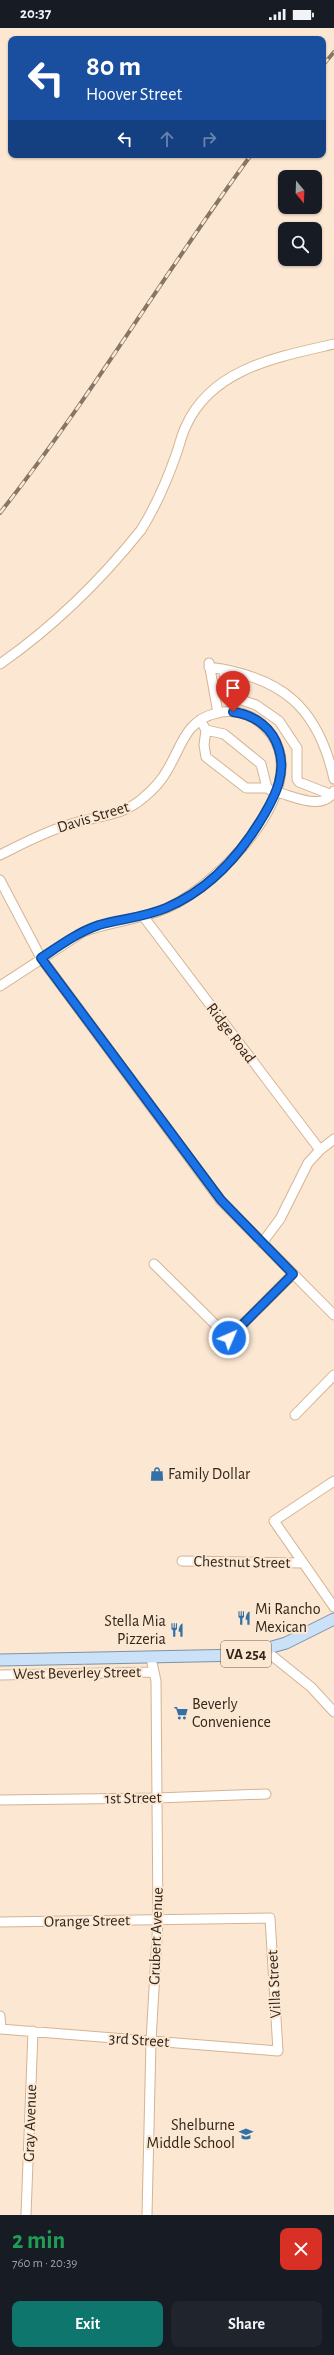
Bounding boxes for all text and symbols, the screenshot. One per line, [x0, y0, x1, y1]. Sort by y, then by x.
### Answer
text: 20:37 [20, 6, 51, 21]
icon: left [20, 52, 72, 104]
text: 80 m [86, 53, 141, 81]
text: Hoover Street [86, 86, 182, 104]
icon: left [114, 128, 136, 150]
icon: ahead [156, 128, 178, 150]
icon: right [198, 128, 220, 150]
north arrow [278, 170, 322, 214]
map controls [278, 170, 322, 266]
button: search [278, 222, 322, 266]
pin [216, 671, 250, 712]
icon: arrive [222, 677, 244, 699]
street label: Davis Street [55, 798, 131, 836]
street label: Ridge Road [203, 1000, 259, 1066]
position arrow [208, 1317, 250, 1359]
shop icon: Family Dollar [149, 1466, 165, 1482]
place label: Family Dollar [168, 1466, 251, 1483]
street label: Chestnut Street [193, 1553, 291, 1571]
place label: Mi Rancho Mexican [255, 1601, 321, 1635]
restaurant icon: Mi Rancho Mexican [236, 1610, 252, 1626]
place label: Stella Mia Pizzeria [104, 1613, 166, 1647]
restaurant icon: Stella Mia Pizzeria [169, 1622, 185, 1638]
road number: VA 254 [221, 1641, 271, 1667]
street label: West Beverley Street [13, 1664, 141, 1683]
place label: Beverly Convenience [192, 1696, 271, 1730]
supermarket icon: Beverly Convenience [173, 1705, 189, 1721]
street label: 1st Street [104, 1790, 162, 1806]
street label: Grubert Avenue [146, 1887, 166, 1985]
street label: Orange Street [44, 1912, 130, 1930]
street label: Villa Street [264, 1949, 284, 2019]
street label: 3rd Street [108, 2030, 170, 2050]
street label: Gray Avenue [21, 2084, 40, 2162]
place label: Shelburne Middle School [147, 2117, 235, 2151]
school or university icon: Shelburne Middle School [238, 2126, 254, 2142]
button: close [280, 2228, 322, 2270]
text: 2 min [12, 2229, 65, 2253]
text: 760 m · 20:39 [12, 2257, 77, 2270]
button: Exit [12, 2301, 163, 2347]
button: Share [171, 2301, 322, 2347]

